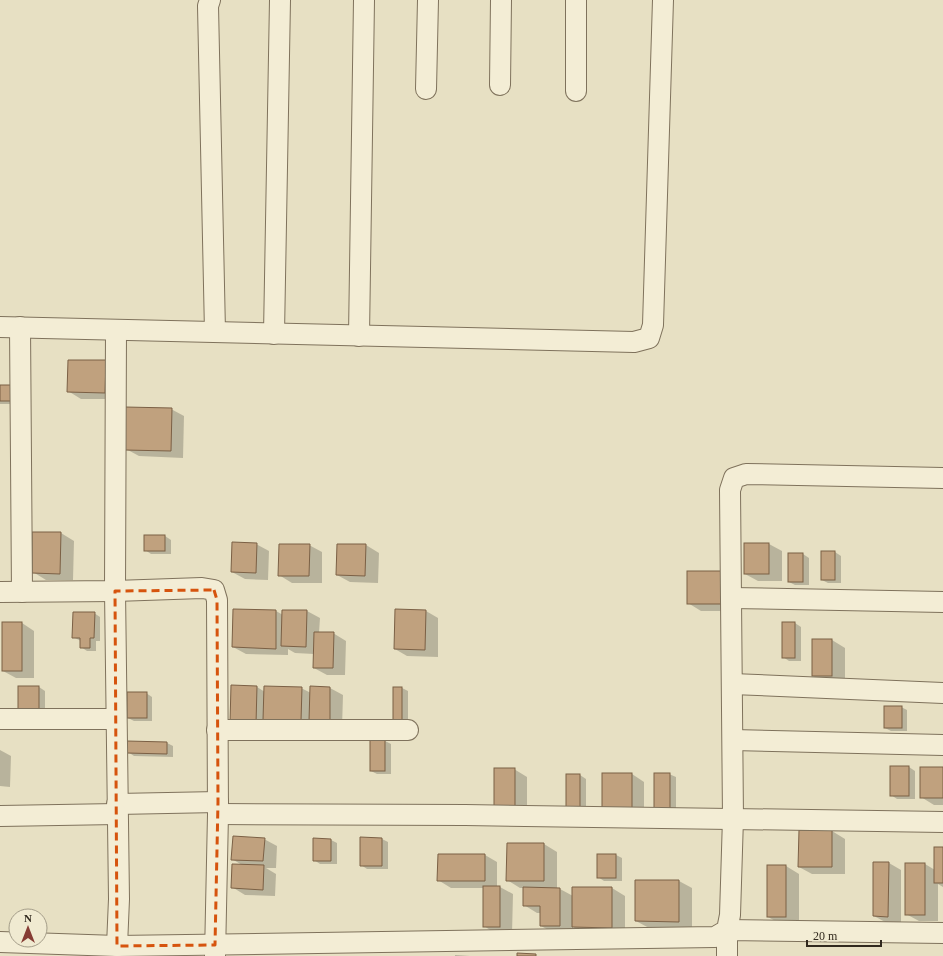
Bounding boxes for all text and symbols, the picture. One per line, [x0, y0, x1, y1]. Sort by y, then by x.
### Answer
north arrow [8, 908, 48, 948]
text: N [24, 912, 32, 924]
scale bar [807, 922, 881, 948]
text: 20 m [813, 929, 838, 943]

